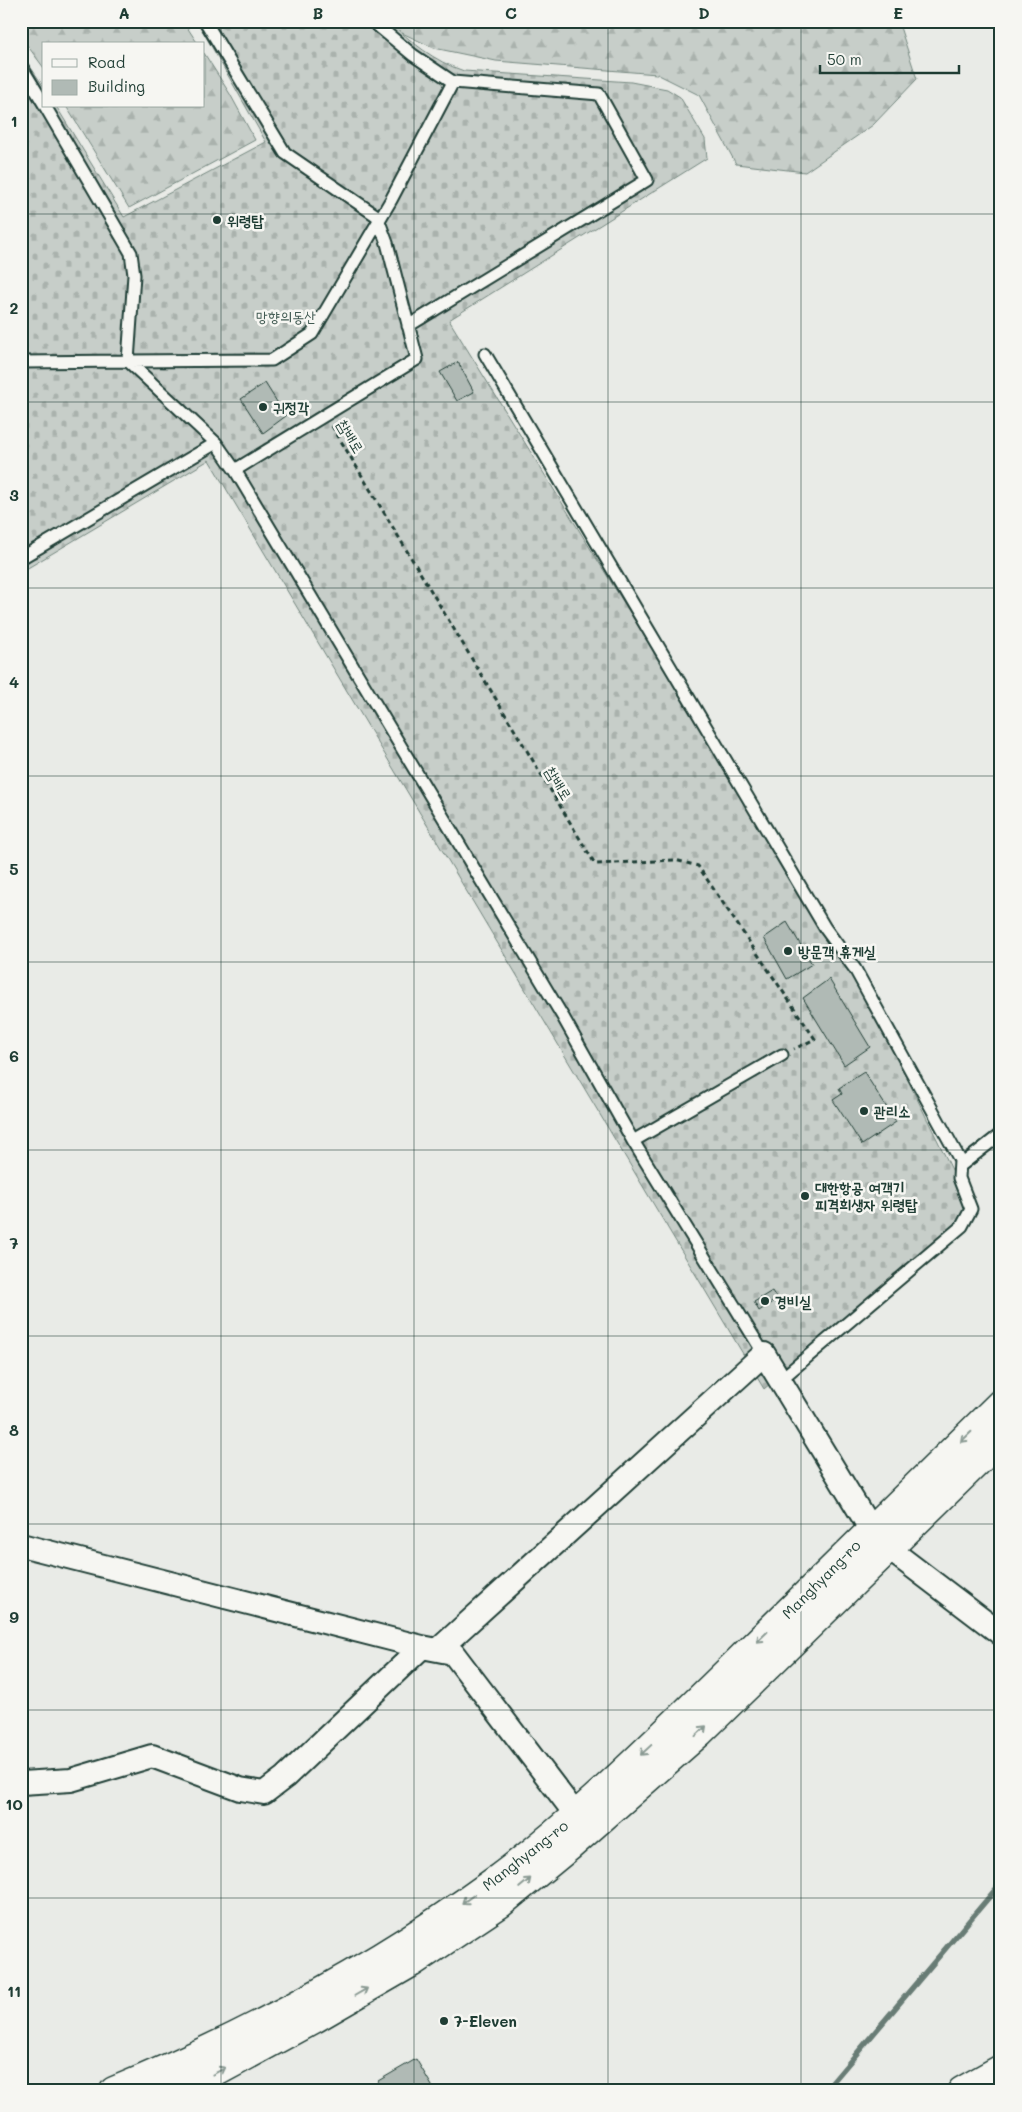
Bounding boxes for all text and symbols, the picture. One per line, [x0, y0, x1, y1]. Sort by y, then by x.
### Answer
text: A [118, 2, 130, 23]
text: B [313, 2, 323, 23]
text: C [505, 2, 517, 23]
text: D [698, 2, 710, 23]
text: E [893, 2, 903, 23]
legend [42, 42, 205, 108]
scale bar [820, 42, 958, 74]
text: 50 m [827, 49, 862, 69]
text: Road [88, 52, 125, 72]
text: Building [88, 76, 145, 96]
text: 1 [10, 110, 18, 131]
place label: 위령탑 [227, 210, 264, 230]
marker: 위령탑 [211, 214, 223, 226]
text: 2 [10, 297, 19, 318]
park label: 망향의동산 [256, 306, 316, 326]
place label: 귀정각 [273, 397, 309, 417]
marker: 귀정각 [257, 401, 269, 413]
street label: 참배로 [333, 415, 369, 457]
text: 3 [9, 484, 19, 505]
text: 4 [9, 671, 19, 692]
street label: 참배로 [541, 762, 577, 804]
text: 5 [9, 858, 19, 879]
place label: 방문객 휴게실 [798, 941, 877, 961]
marker: 방문객 휴게실 [782, 945, 794, 957]
text: 6 [9, 1045, 19, 1066]
place label: 관리소 [873, 1101, 910, 1121]
marker: 관리소 [858, 1105, 870, 1117]
place label: 대한항공 여객기 피격희생자 위령탑 [815, 1177, 918, 1214]
marker: 대한항공 여객기 피격희생자 위령탑 [799, 1190, 811, 1202]
text: 7 [10, 1232, 19, 1253]
place label: 경비실 [775, 1291, 812, 1311]
marker: 경비실 [759, 1295, 771, 1307]
text: 8 [9, 1419, 19, 1440]
one-way arrow [960, 1431, 972, 1443]
street label: Manghyang-ro [777, 1535, 865, 1623]
text: 9 [9, 1606, 19, 1627]
one-way arrow [756, 1631, 769, 1643]
one-way arrow [694, 1725, 707, 1737]
one-way arrow [639, 1744, 652, 1756]
text: 10 [5, 1793, 23, 1814]
street label: Manghyang-ro [478, 1815, 572, 1895]
one-way arrow [519, 1878, 532, 1889]
one-way arrow [461, 1894, 475, 1904]
text: 11 [7, 1980, 21, 2001]
one-way arrow [353, 1987, 368, 1997]
place label: 7-Eleven [454, 2011, 517, 2031]
marker: 7-Eleven [438, 2015, 450, 2027]
one-way arrow [211, 2066, 226, 2076]

